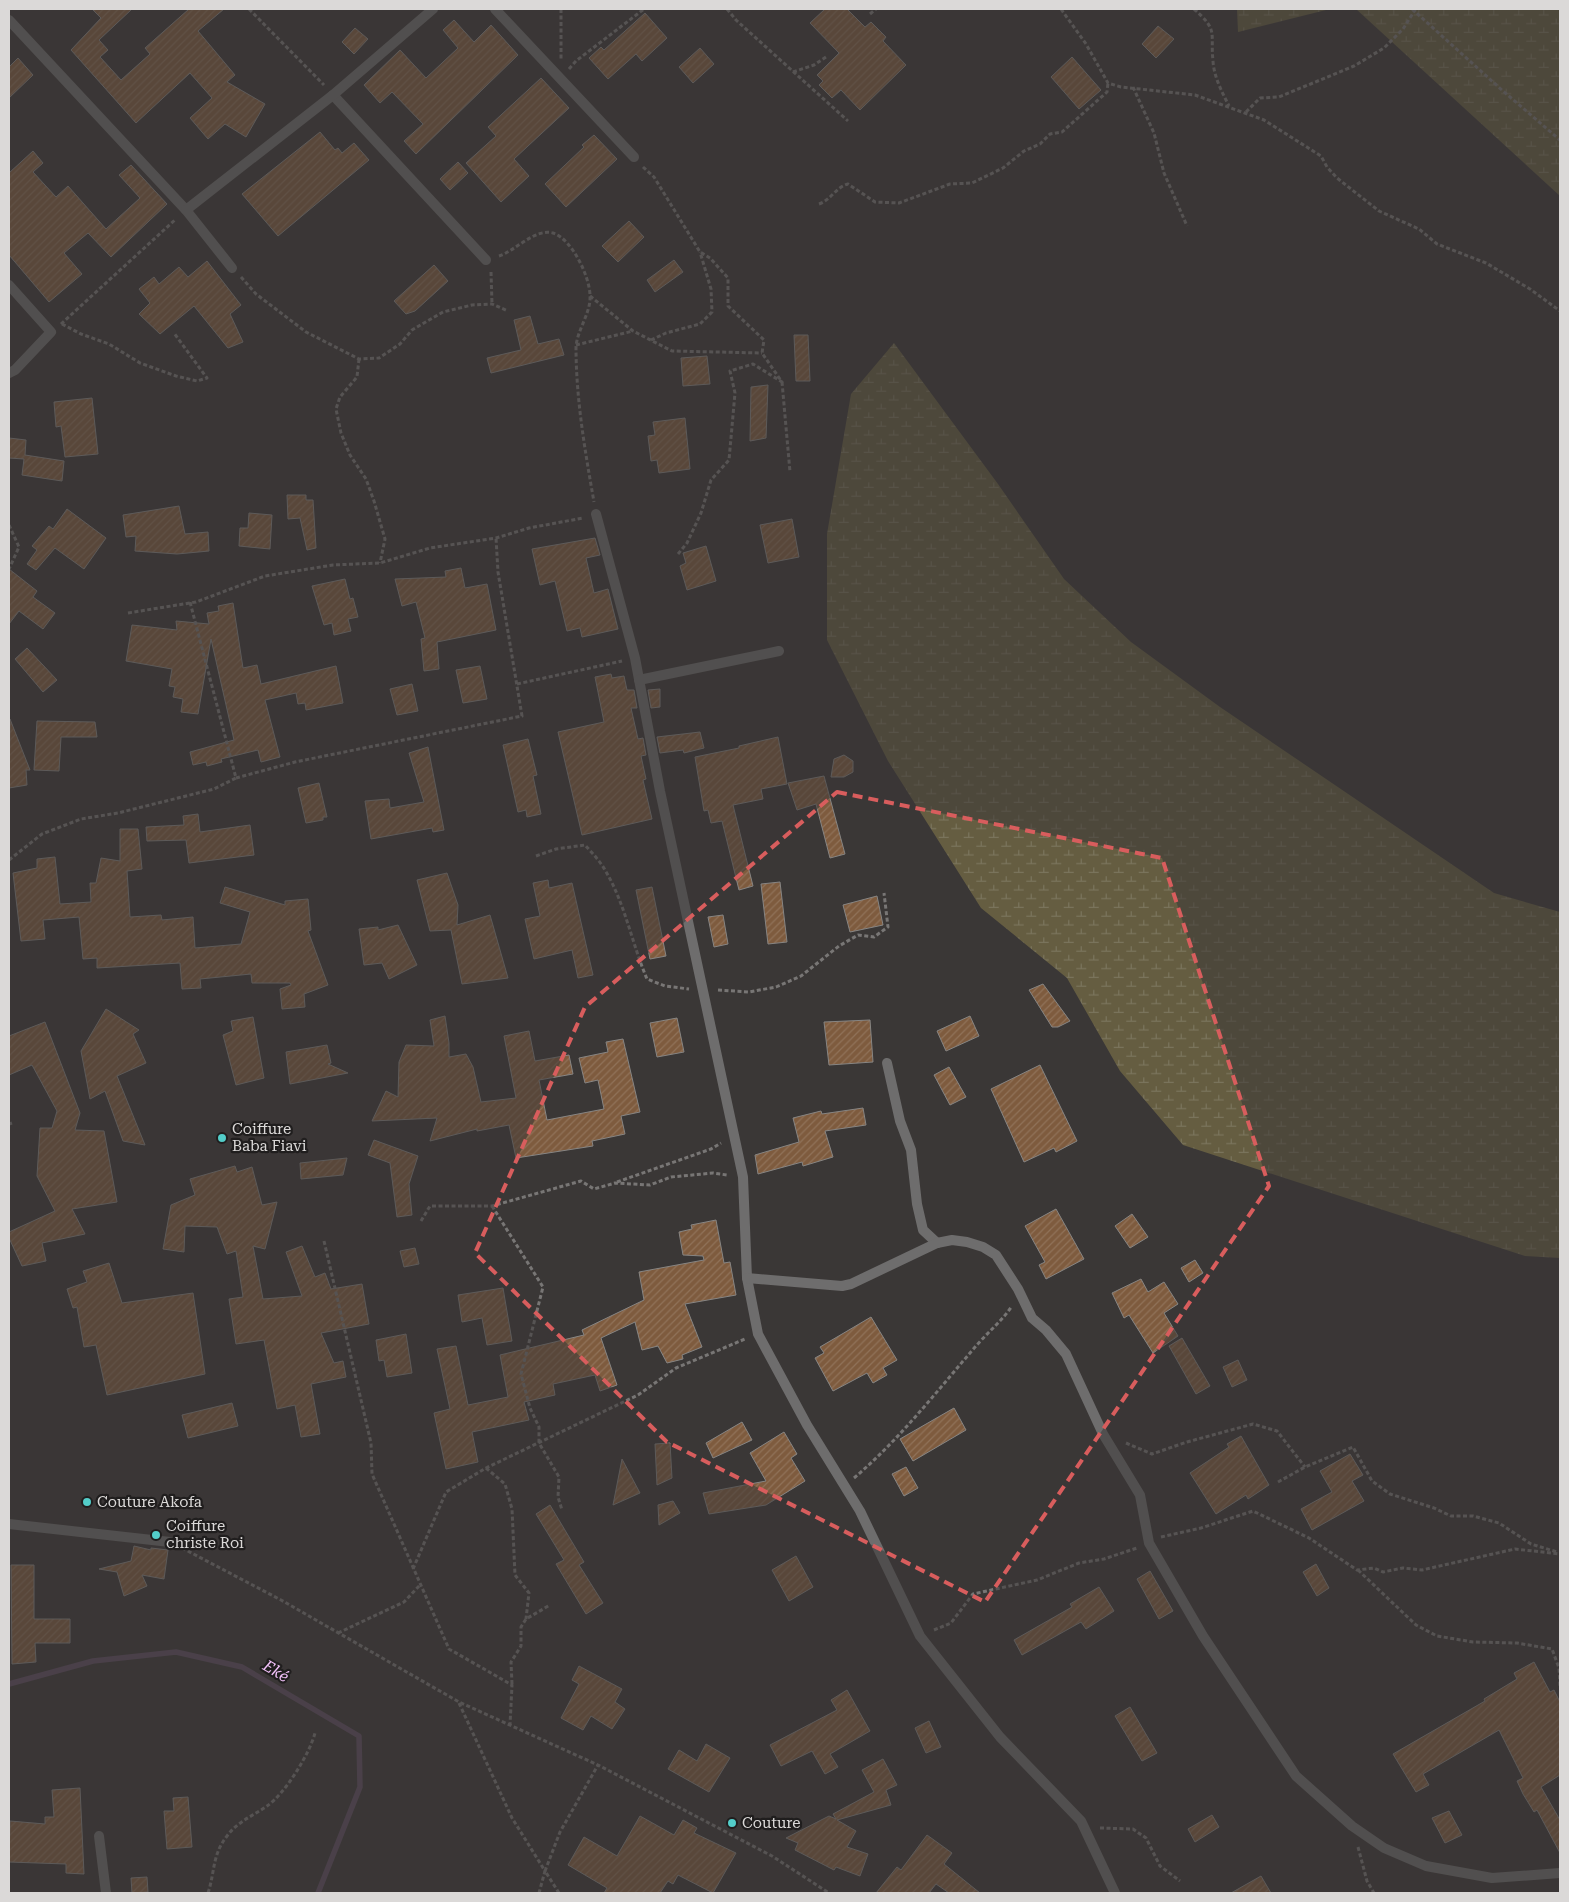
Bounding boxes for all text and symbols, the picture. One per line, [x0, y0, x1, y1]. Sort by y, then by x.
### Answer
place label: Coiffure Baba Fiavi [232, 1120, 307, 1155]
marker: Coiffure Baba Fiavi [216, 1132, 228, 1144]
place label: Couture Akofa [97, 1493, 202, 1511]
marker: Couture Akofa [81, 1496, 93, 1508]
place label: Coiffure christe Roi [166, 1517, 244, 1552]
marker: Coiffure christe Roi [150, 1529, 162, 1541]
water label: Eké [259, 1655, 292, 1686]
place label: Couture [742, 1814, 801, 1832]
marker: Couture [726, 1817, 738, 1829]

